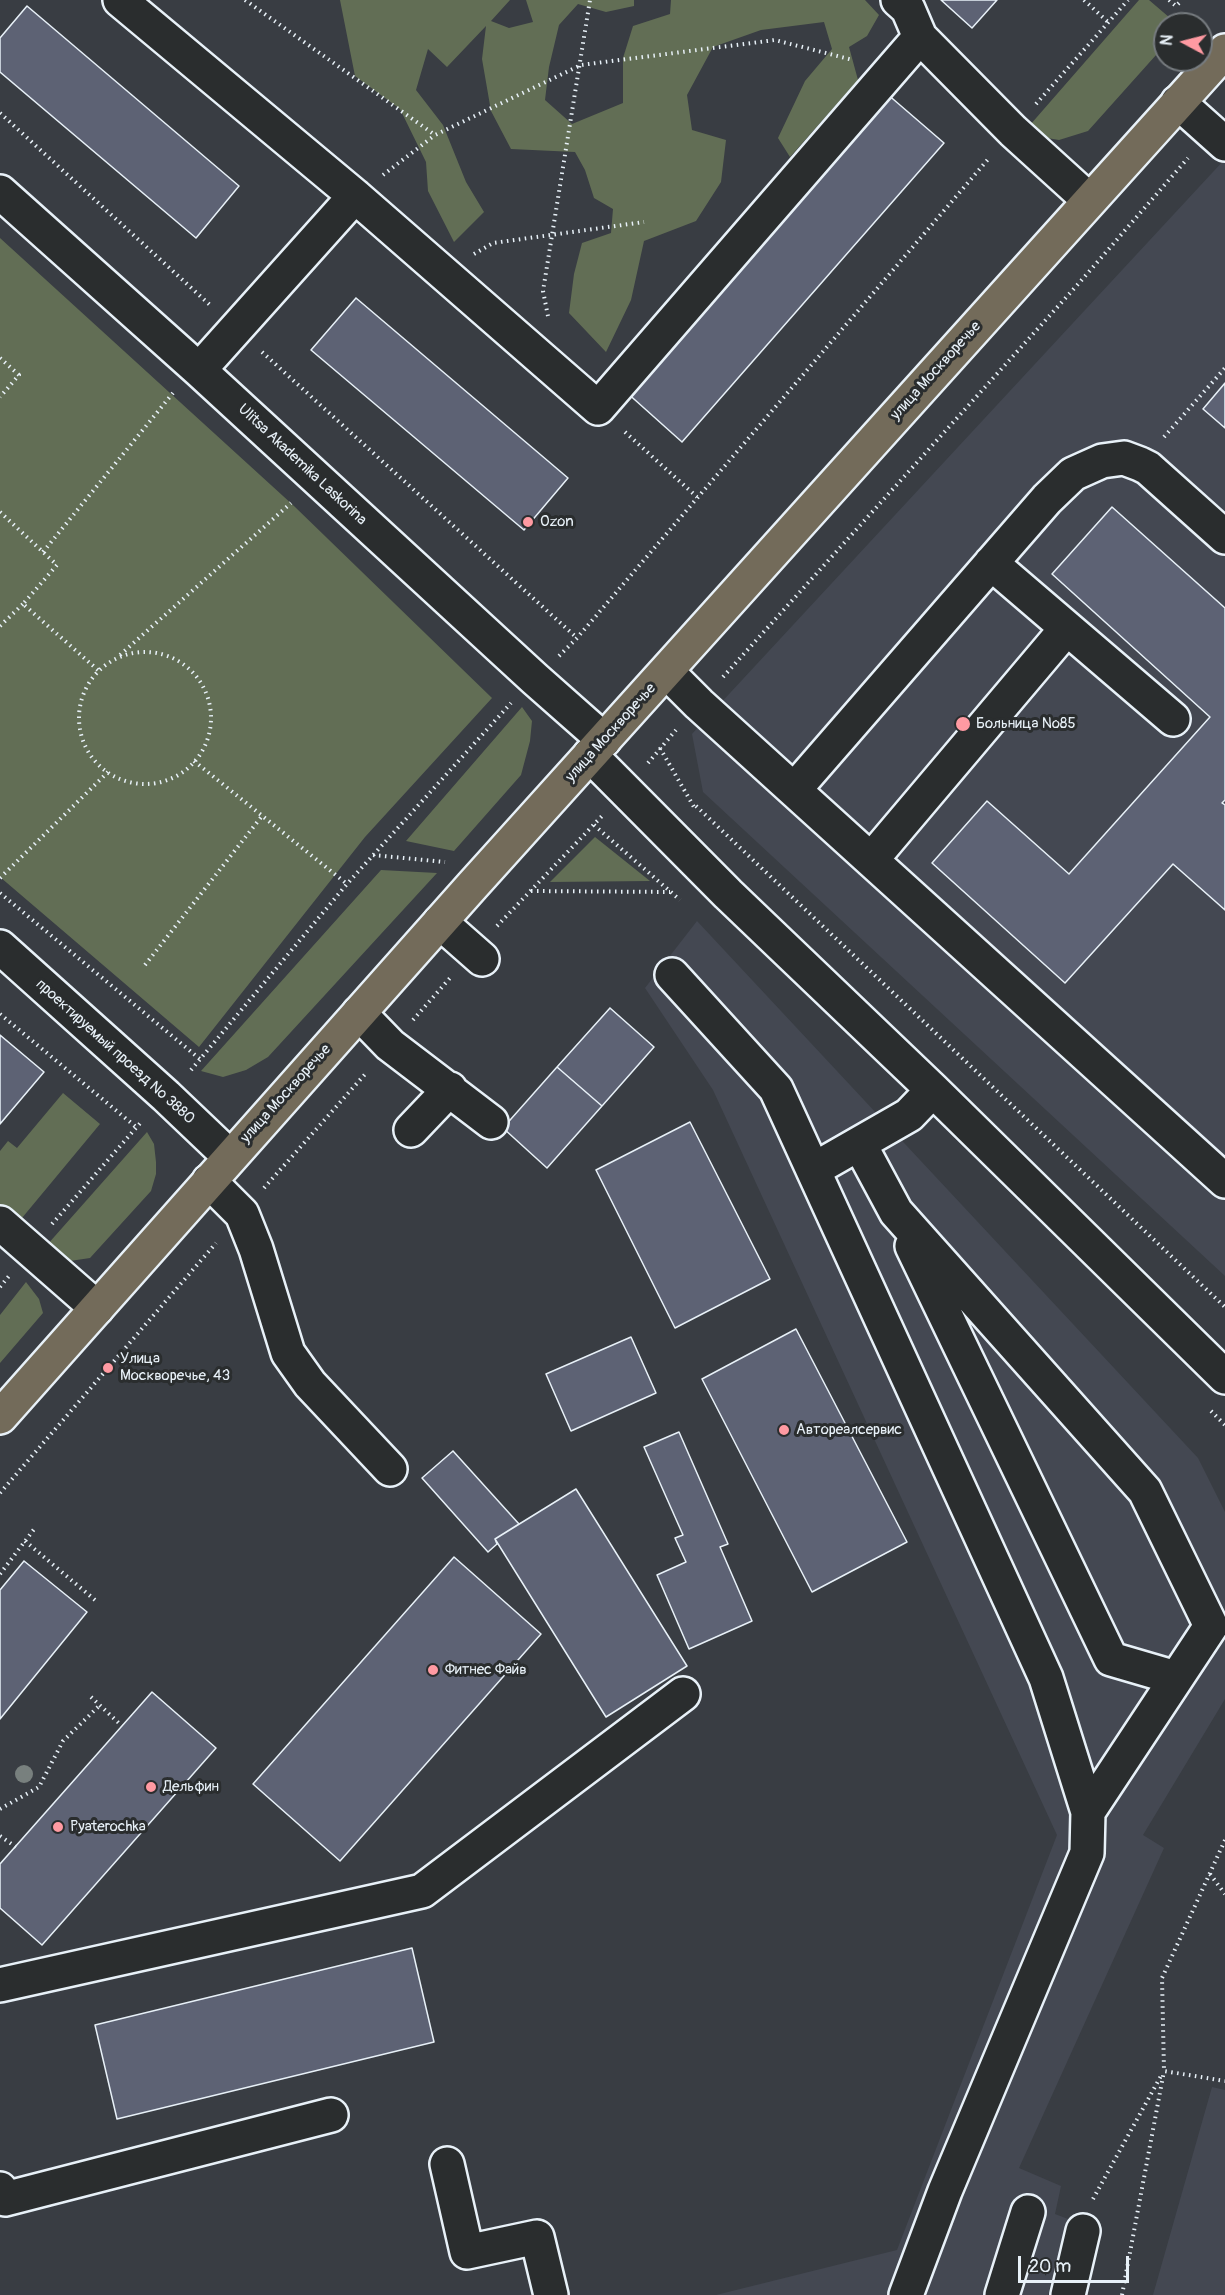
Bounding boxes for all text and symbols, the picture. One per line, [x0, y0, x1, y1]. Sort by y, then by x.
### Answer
north arrow [1153, 12, 1213, 72]
text: N [1157, 33, 1178, 47]
street label: улица Москворечье [887, 318, 985, 424]
street label: Ulitsa Akademika Laskorina [234, 401, 370, 529]
place label: Ozon [540, 513, 574, 531]
marker: Ozon [521, 515, 535, 529]
street label: улица Москворечье [562, 680, 660, 786]
marker: Больница №85 [954, 715, 972, 733]
place label: Больница №85 [976, 715, 1076, 733]
street label: проектируемый проезд № 3880 [32, 976, 198, 1128]
street label: улица Москворечье [237, 1041, 335, 1147]
place label: Улица Москворечье, 43 [120, 1350, 230, 1385]
marker: Улица Москворечье, 43 [101, 1361, 115, 1375]
place label: Автореалсервис [796, 1421, 902, 1439]
marker: Автореалсервис [777, 1423, 791, 1437]
place label: Фитнес Файв [445, 1661, 527, 1679]
marker: Фитнес Файв [426, 1663, 440, 1677]
place label: Дельфин [163, 1778, 219, 1796]
marker: Дельфин [144, 1780, 158, 1794]
place label: Pyaterochka [70, 1818, 146, 1836]
marker: Pyaterochka [51, 1820, 65, 1834]
scale bar [1021, 2244, 1132, 2282]
text: 20 m [1029, 2255, 1071, 2278]

